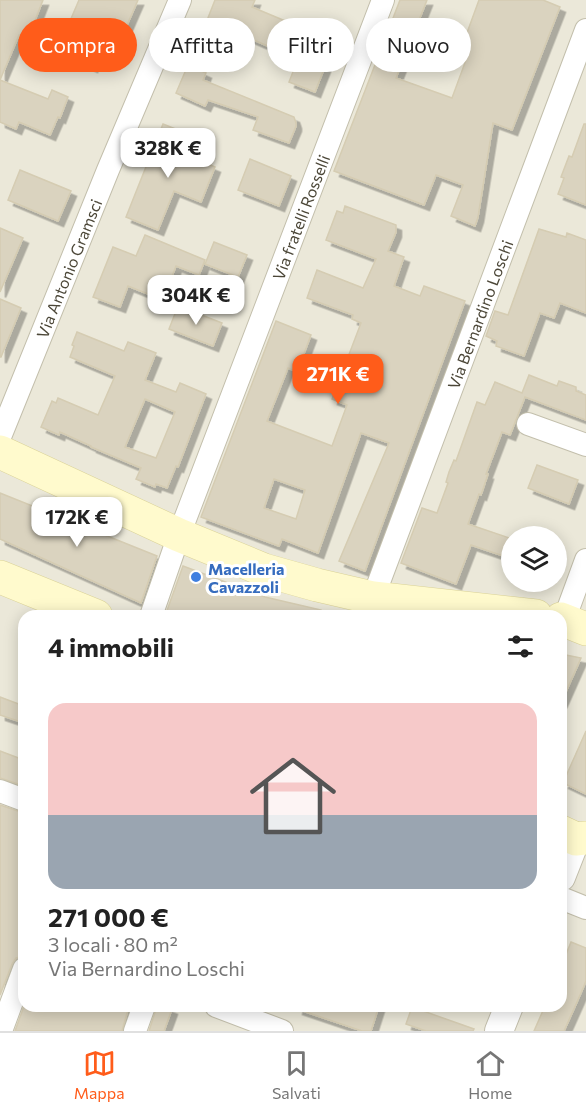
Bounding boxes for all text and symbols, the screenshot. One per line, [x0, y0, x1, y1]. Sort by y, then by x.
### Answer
chip: Compra [18, 18, 137, 72]
chip: Affitta [149, 18, 255, 72]
chip: Filtri [267, 18, 354, 72]
chip: Nuovo [366, 18, 471, 72]
pin: 328K € [119, 128, 217, 179]
text: 328K € [134, 135, 202, 159]
street label: Via fratelli Rosselli [268, 152, 333, 282]
street label: Via Antonio Gramsci [32, 196, 105, 341]
street label: Via Bernardino Loschi [443, 237, 516, 391]
pin: 304K € [147, 275, 245, 326]
text: 304K € [161, 282, 231, 306]
pin: 271K € [289, 354, 387, 405]
text: 271K € [306, 361, 370, 385]
pin: 172K € [28, 497, 126, 548]
text: 172K € [45, 504, 109, 528]
map controls [501, 526, 567, 592]
button: layers [501, 526, 567, 592]
place label: Macelleria Cavazzoli [208, 559, 285, 596]
marker: Macelleria Cavazzoli [189, 570, 203, 584]
icon: filters [504, 630, 537, 663]
text: 4 immobili [48, 631, 174, 662]
icon: home [239, 742, 347, 850]
text: 271 000 € [48, 901, 169, 932]
text: 3 locali · 80 m² [48, 932, 178, 956]
text: Via Bernardino Loschi [48, 956, 245, 980]
tab: Mappa [74, 1047, 125, 1102]
tab: Salvati [272, 1047, 321, 1102]
tab: Home [468, 1047, 512, 1102]

